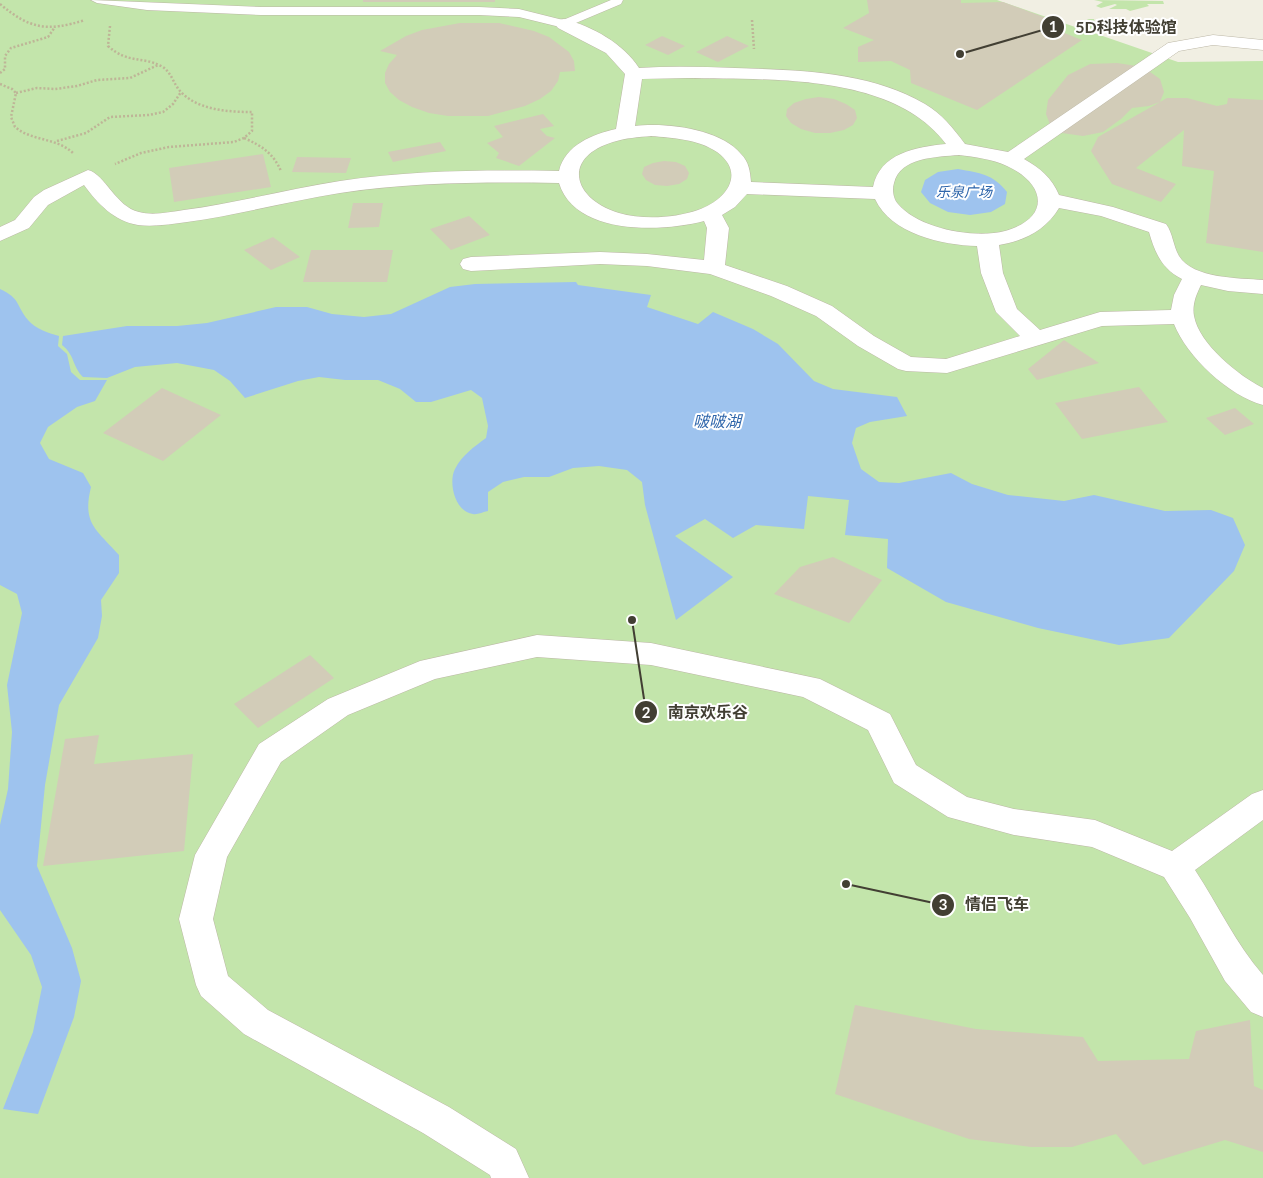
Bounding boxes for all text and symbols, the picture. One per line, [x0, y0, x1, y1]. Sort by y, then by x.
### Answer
callout: 5D科技体验馆 [1041, 12, 1187, 43]
text: 1 [1049, 17, 1057, 35]
text: 5D科技体验馆 [1075, 17, 1177, 36]
water label: 乐泉广场 [936, 183, 993, 200]
water label: 啵啵湖 [693, 411, 744, 430]
callout: 南京欢乐谷 [633, 697, 758, 728]
text: 南京欢乐谷 [668, 702, 748, 721]
text: 2 [642, 703, 651, 721]
callout: 情侣飞车 [930, 889, 1039, 920]
text: 情侣飞车 [965, 894, 1029, 913]
text: 3 [939, 895, 947, 913]

